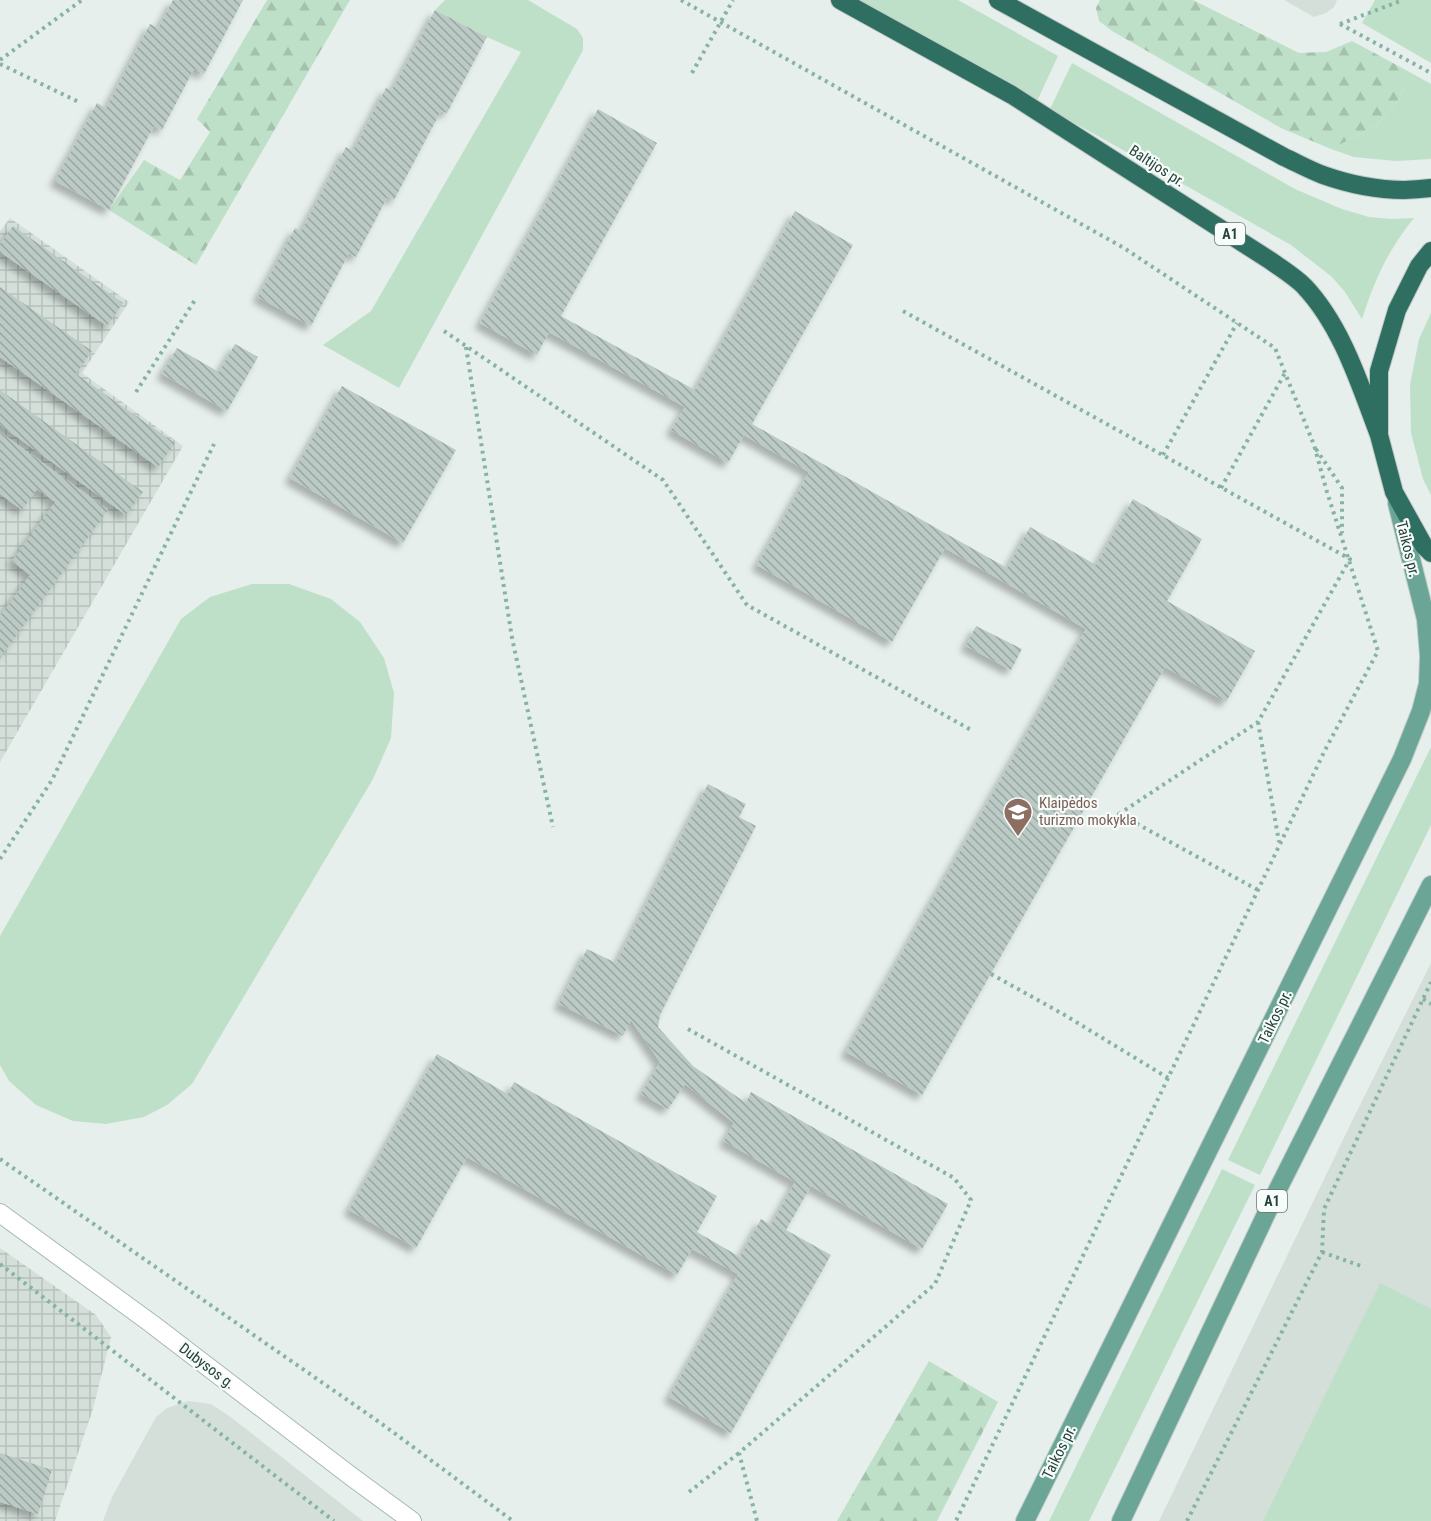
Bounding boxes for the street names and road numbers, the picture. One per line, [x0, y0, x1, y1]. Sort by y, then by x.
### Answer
street label: Baltijos pr. [1126, 141, 1188, 191]
road number: A1 [1215, 223, 1245, 245]
street label: Taikos pr. [1392, 519, 1424, 579]
street label: Taikos pr. [1254, 987, 1296, 1047]
road number: A1 [1257, 1190, 1287, 1212]
street label: Dubysos g. [175, 1339, 239, 1393]
street label: Taikos pr. [1038, 1422, 1080, 1482]

